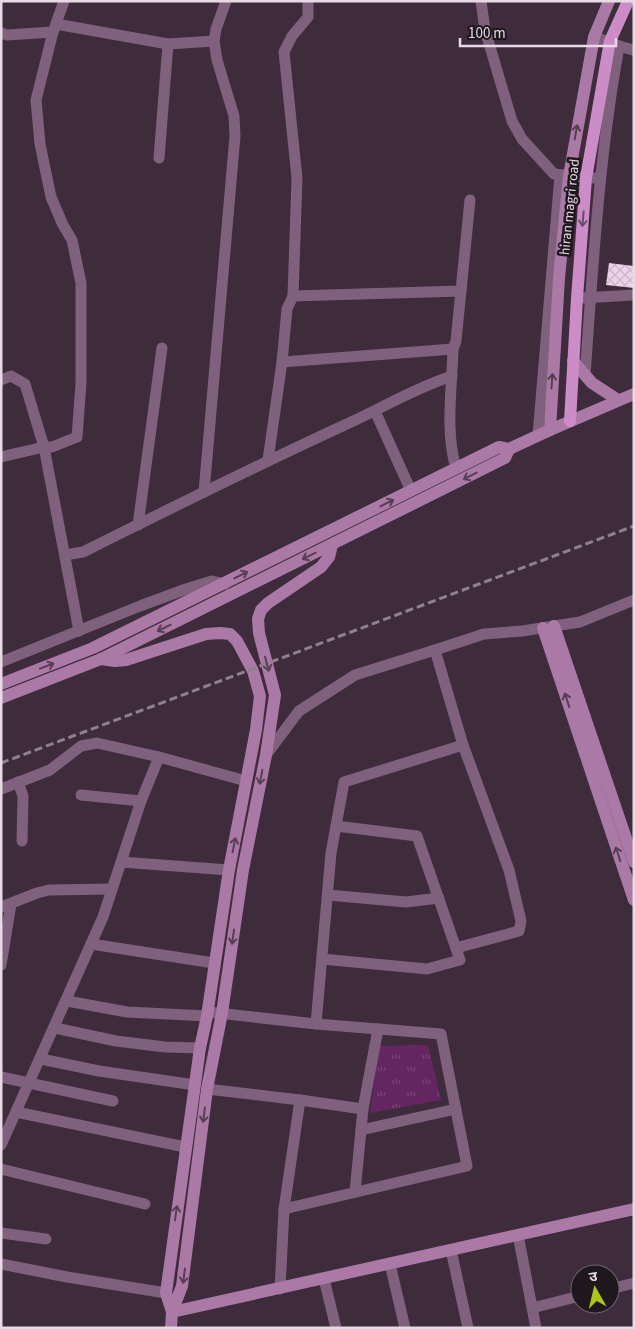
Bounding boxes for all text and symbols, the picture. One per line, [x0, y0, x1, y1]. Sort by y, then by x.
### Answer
scale bar [460, 15, 616, 47]
text: 100 m [468, 23, 506, 44]
one-way arrow [572, 125, 582, 141]
street label: hiran magri road [555, 158, 585, 256]
one-way arrow [578, 211, 588, 227]
one-way arrow [548, 373, 557, 389]
one-way arrow [463, 472, 478, 481]
one-way arrow [379, 498, 394, 507]
one-way arrow [302, 552, 317, 561]
one-way arrow [234, 570, 249, 580]
one-way arrow [156, 623, 171, 633]
one-way arrow [263, 655, 272, 671]
one-way arrow [39, 661, 54, 670]
one-way arrow [562, 692, 572, 708]
one-way arrow [256, 769, 266, 785]
one-way arrow [229, 837, 239, 853]
one-way arrow [613, 846, 623, 862]
one-way arrow [228, 929, 238, 945]
one-way arrow [199, 1106, 209, 1122]
one-way arrow [171, 1205, 181, 1221]
north arrow [570, 1264, 620, 1314]
text: उ [588, 1267, 600, 1288]
one-way arrow [179, 1268, 189, 1284]

